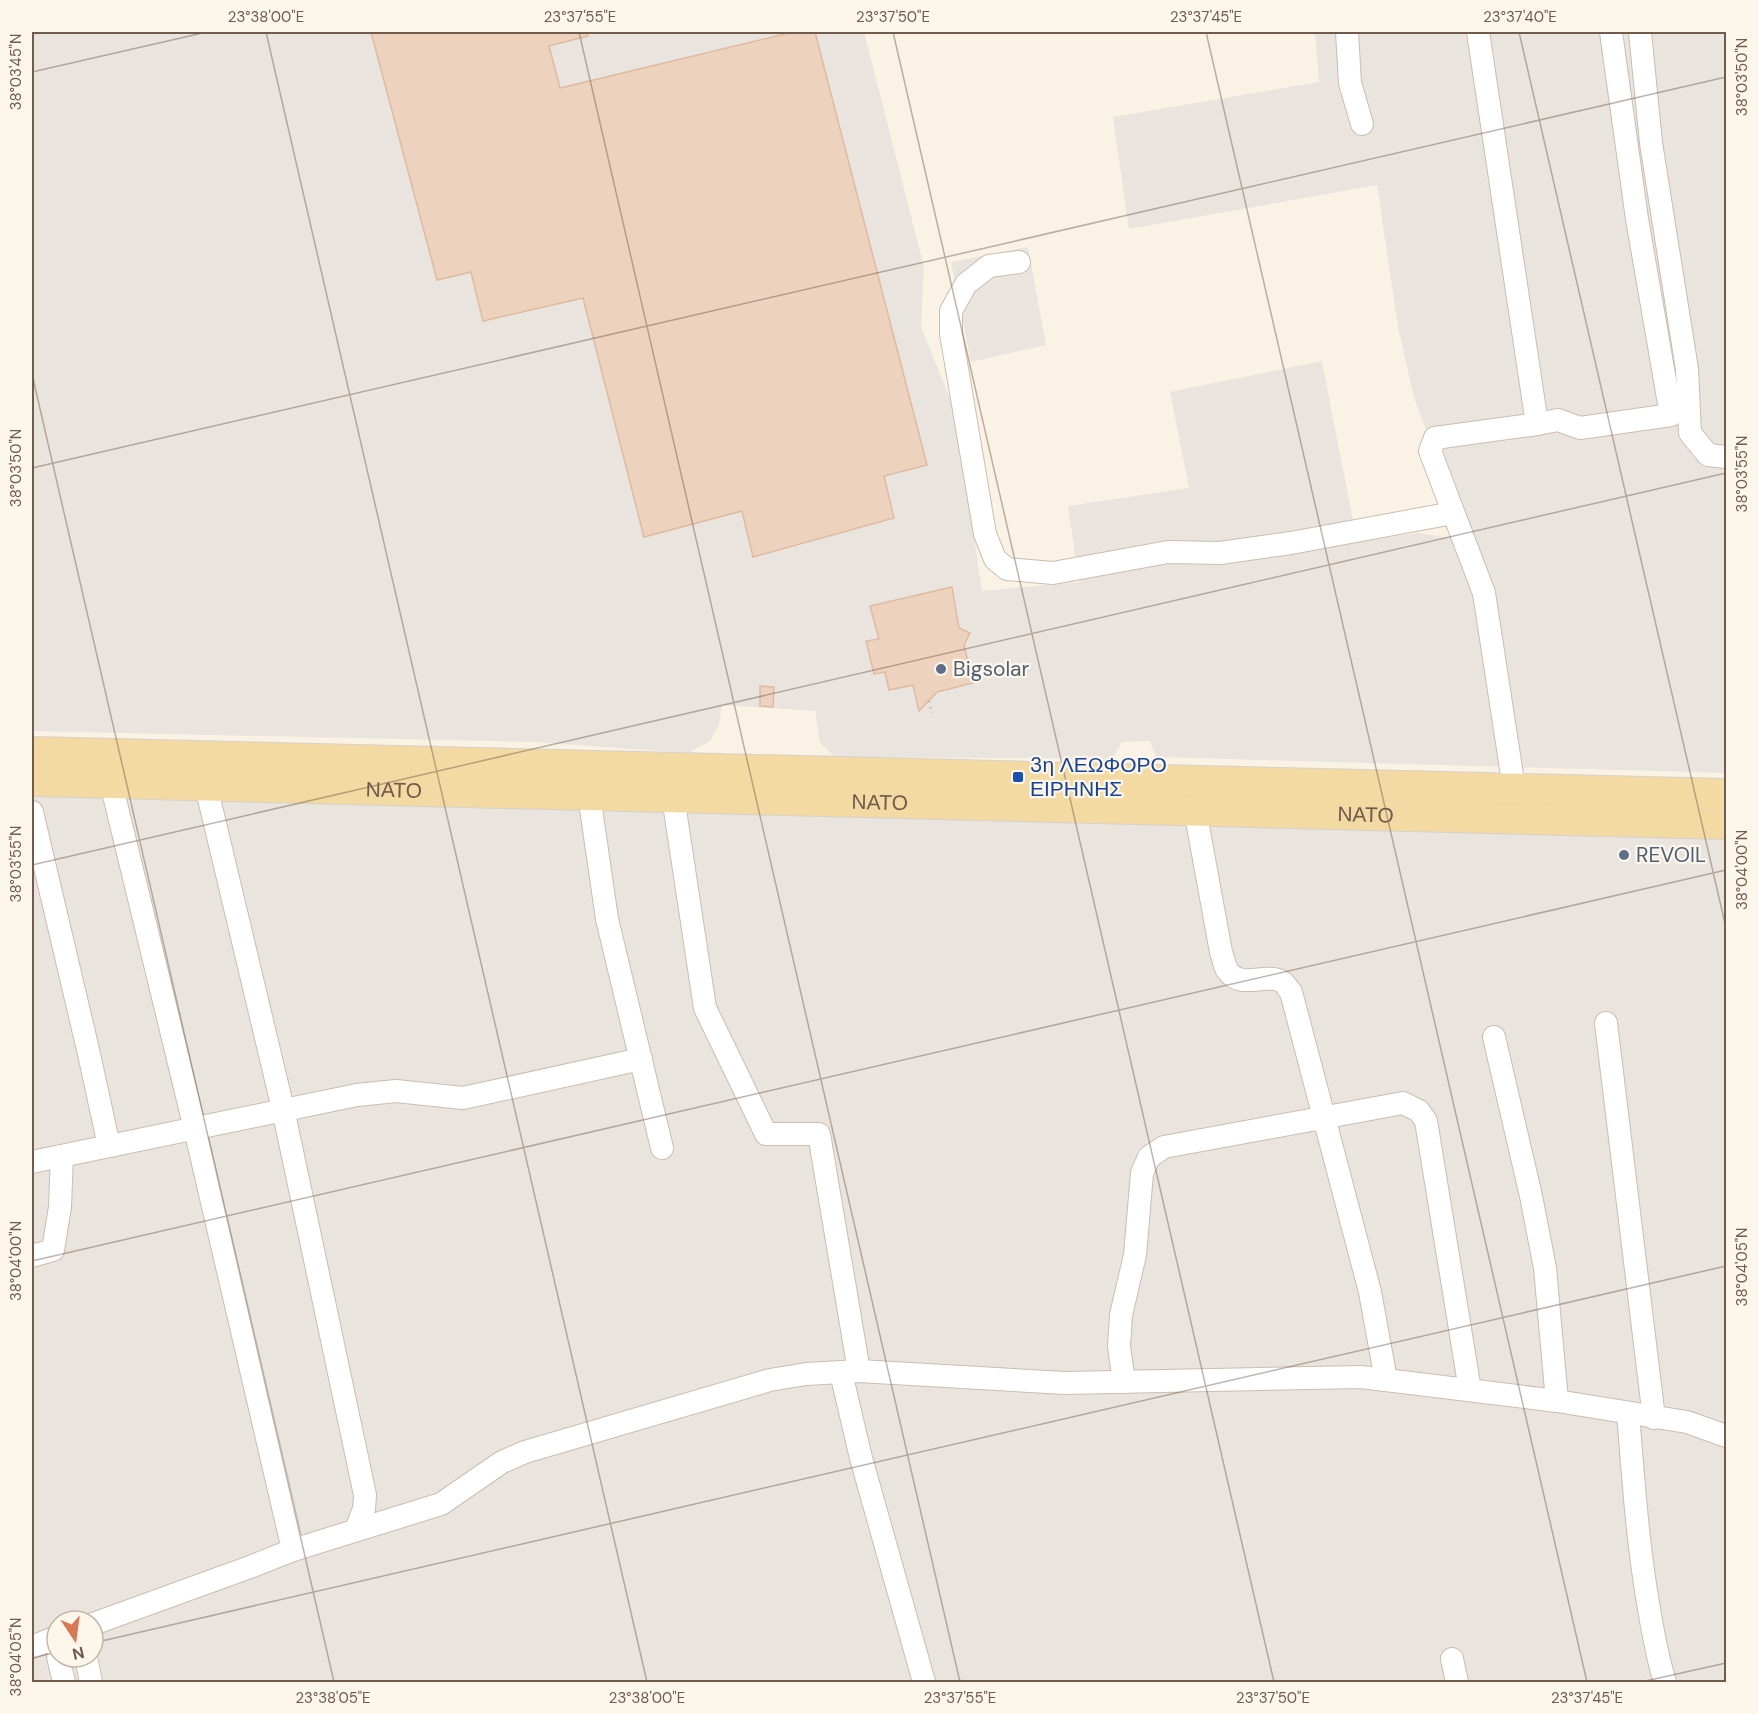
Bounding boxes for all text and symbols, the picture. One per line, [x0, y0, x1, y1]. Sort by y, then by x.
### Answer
text: 23°38'00"E [228, 7, 304, 27]
text: 23°37'55"E [544, 7, 616, 27]
text: 23°37'50"E [856, 7, 930, 27]
text: 23°37'45"E [1170, 7, 1242, 27]
text: 23°37'40"E [1483, 7, 1557, 27]
text: 38°03'45"N [6, 34, 26, 110]
text: 38°03'50"N [1732, 38, 1752, 116]
text: 38°03'50"N [6, 429, 26, 507]
text: 38°03'55"N [1732, 436, 1752, 512]
place label: Bigsolar [953, 655, 1030, 683]
marker: Bigsolar [934, 662, 948, 676]
place label: 3η ΛΕΩΦΟΡΟ ΕΙΡΗΝΗΣ [1030, 751, 1167, 803]
marker: 3η ΛΕΩΦΟΡΟ ΕΙΡΗΝΗΣ [1011, 770, 1025, 784]
street label: ΝΑΤΟ [365, 775, 422, 805]
street label: ΝΑΤΟ [851, 788, 908, 817]
street label: ΝΑΤΟ [1337, 800, 1394, 830]
text: 38°03'55"N [6, 826, 26, 902]
text: 38°04'00"N [1732, 830, 1752, 910]
place label: REVOIL [1636, 841, 1706, 869]
marker: REVOIL [1617, 848, 1631, 862]
text: 38°04'00"N [6, 1221, 26, 1301]
text: 38°04'05"N [1732, 1228, 1752, 1306]
north arrow [45, 1609, 105, 1669]
text: 38°04'05"N [6, 1618, 26, 1696]
text: N [70, 1642, 86, 1665]
text: 23°38'05"E [295, 1688, 371, 1708]
text: 23°38'00"E [609, 1688, 685, 1708]
text: 23°37'55"E [924, 1688, 996, 1708]
text: 23°37'50"E [1236, 1688, 1310, 1708]
text: 23°37'45"E [1551, 1688, 1623, 1708]

